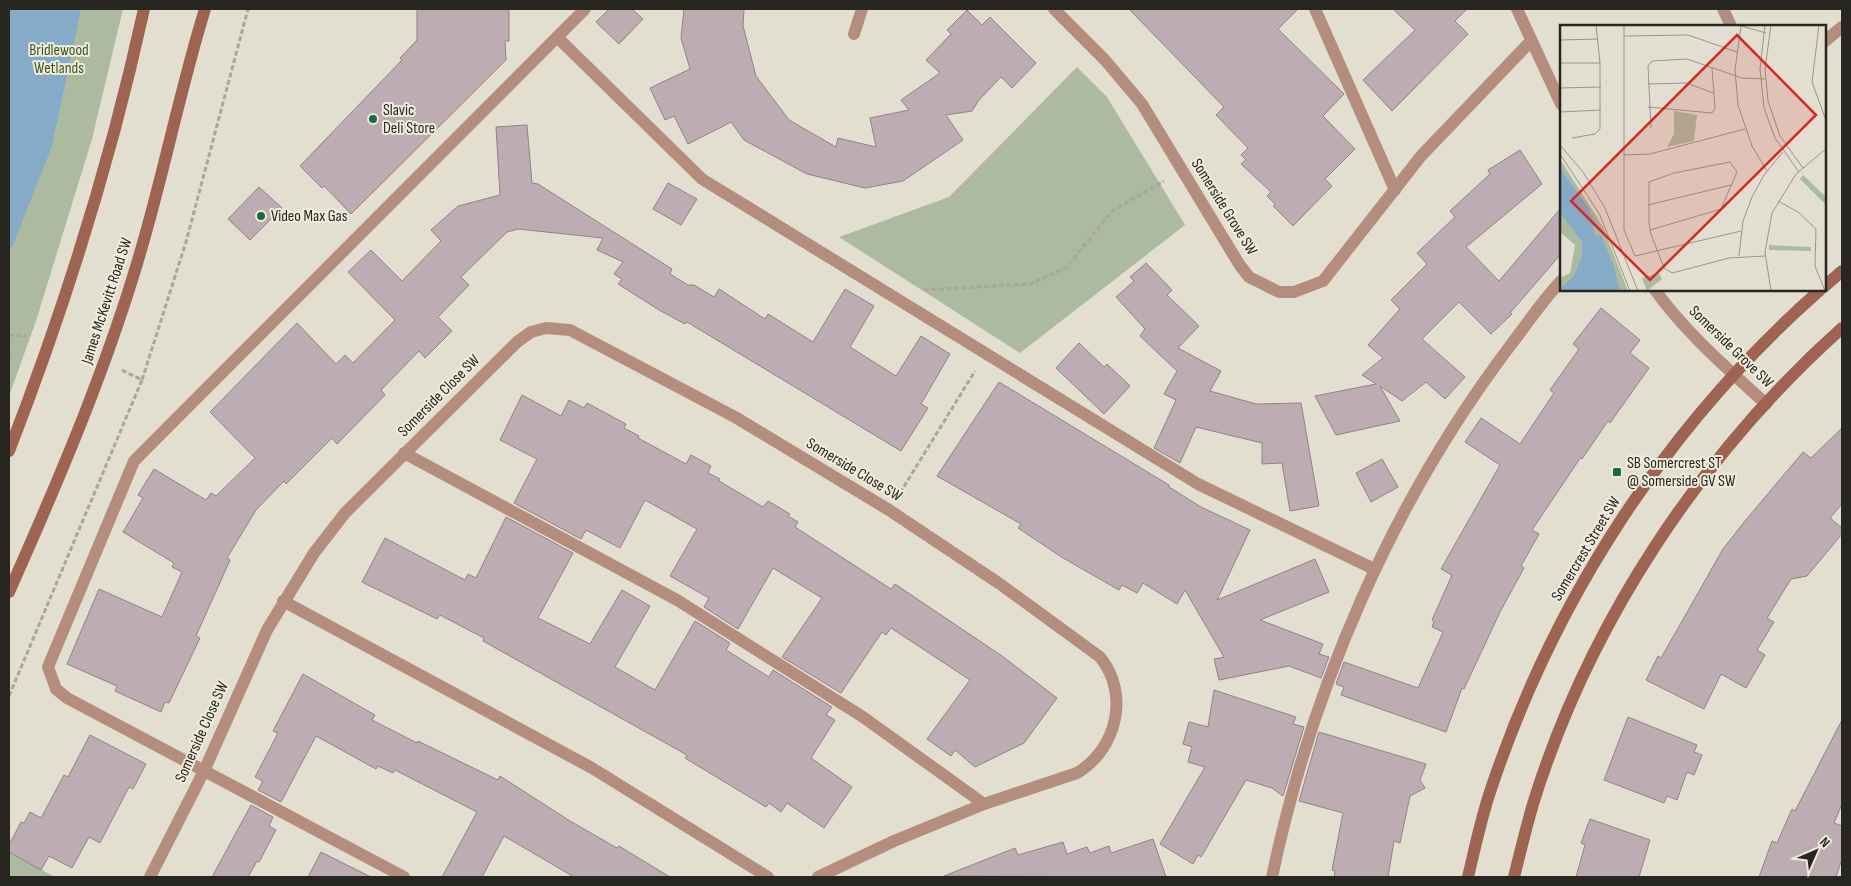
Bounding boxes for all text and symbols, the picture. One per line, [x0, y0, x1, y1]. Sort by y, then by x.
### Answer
inset map [1560, 25, 1826, 291]
park label: Bridlewood Wetlands [29, 41, 89, 78]
place label: Slavic Deli Store [383, 101, 435, 138]
marker: Slavic Deli Store [367, 113, 379, 125]
street label: Somerside Grove SW [1187, 155, 1262, 259]
place label: Video Max Gas [271, 207, 348, 226]
marker: Video Max Gas [255, 210, 267, 222]
street label: James McKevitt Road SW [77, 235, 137, 367]
street label: Somerside Grove SW [1685, 302, 1778, 392]
street label: Somerside Close SW [394, 351, 484, 441]
street label: Somerside Close SW [803, 434, 906, 506]
place label: SB Somercrest ST @ Somerside GV SW [1627, 454, 1736, 491]
marker: SB Somercrest ST @ Somerside GV SW [1611, 466, 1623, 478]
street label: Somercrest Street SW [1547, 493, 1625, 605]
street label: Somerside Close SW [171, 678, 233, 785]
north arrow [1791, 826, 1841, 876]
text: N [1816, 834, 1833, 851]

